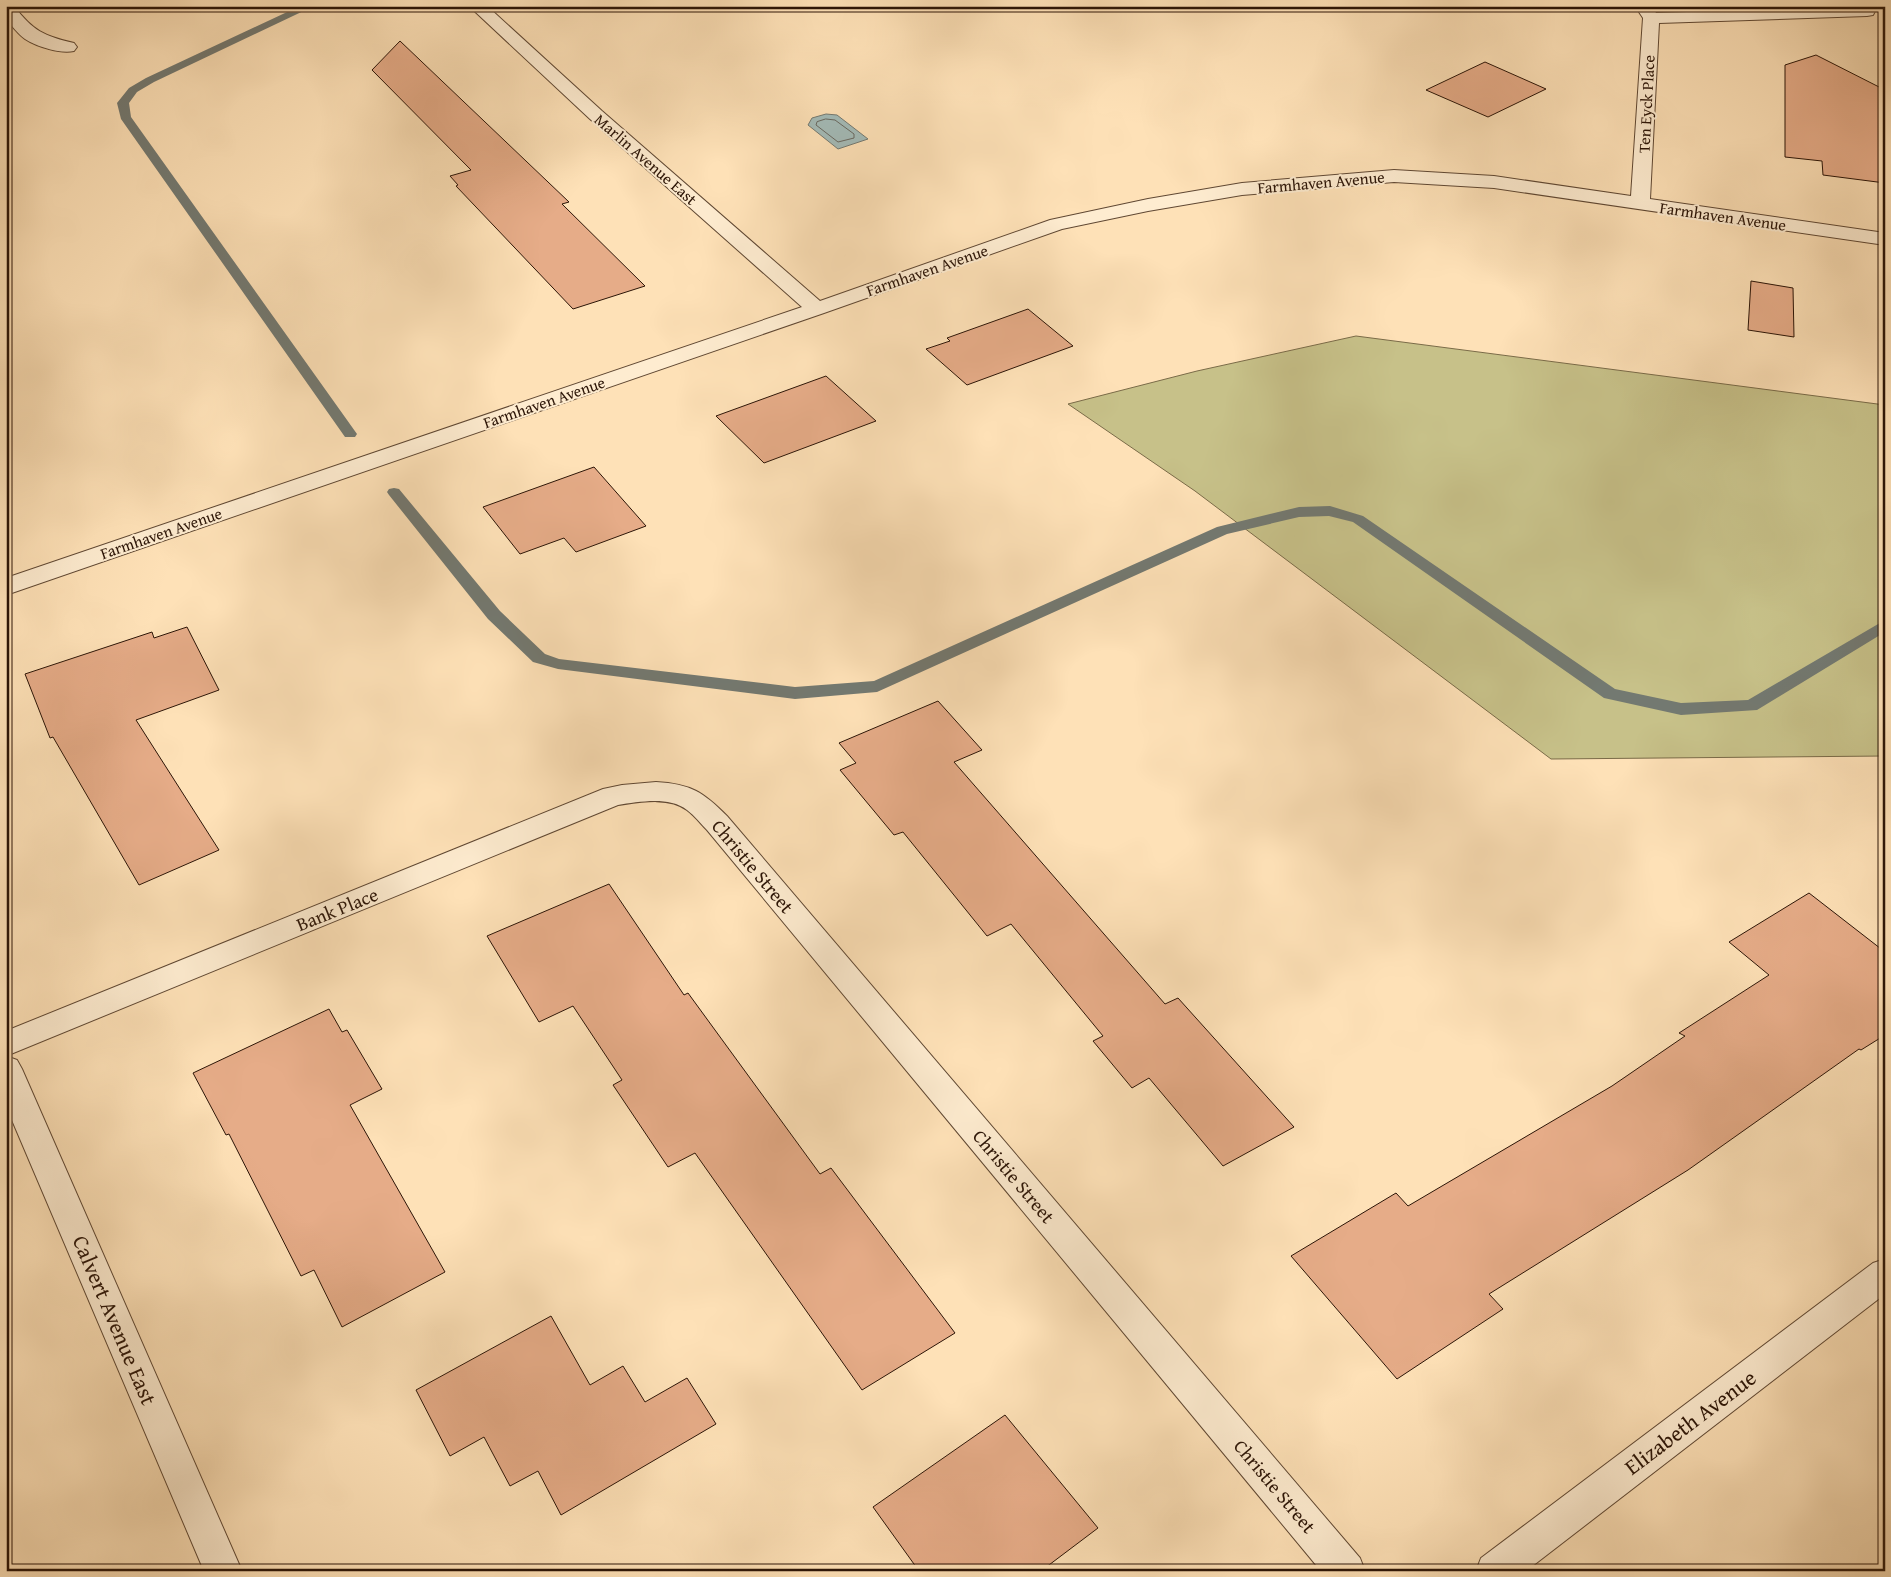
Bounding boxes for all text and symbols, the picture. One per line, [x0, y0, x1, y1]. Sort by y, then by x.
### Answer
street label: Ten Eyck Place [1631, 54, 1661, 154]
street label: Marlin Avenue East [589, 108, 703, 211]
street label: Farmhaven Avenue [1256, 164, 1386, 200]
street label: Farmhaven Avenue [1658, 195, 1788, 237]
street label: Farmhaven Avenue [863, 238, 991, 302]
street label: Farmhaven Avenue [480, 370, 608, 434]
street label: Farmhaven Avenue [97, 501, 225, 565]
street label: Christie Street [705, 813, 801, 919]
street label: Bank Place [292, 880, 382, 938]
street label: Christie Street [966, 1123, 1062, 1229]
street label: Calvert Avenue East [65, 1230, 165, 1410]
street label: Elizabeth Avenue [1617, 1362, 1763, 1482]
street label: Christie Street [1227, 1433, 1323, 1539]

